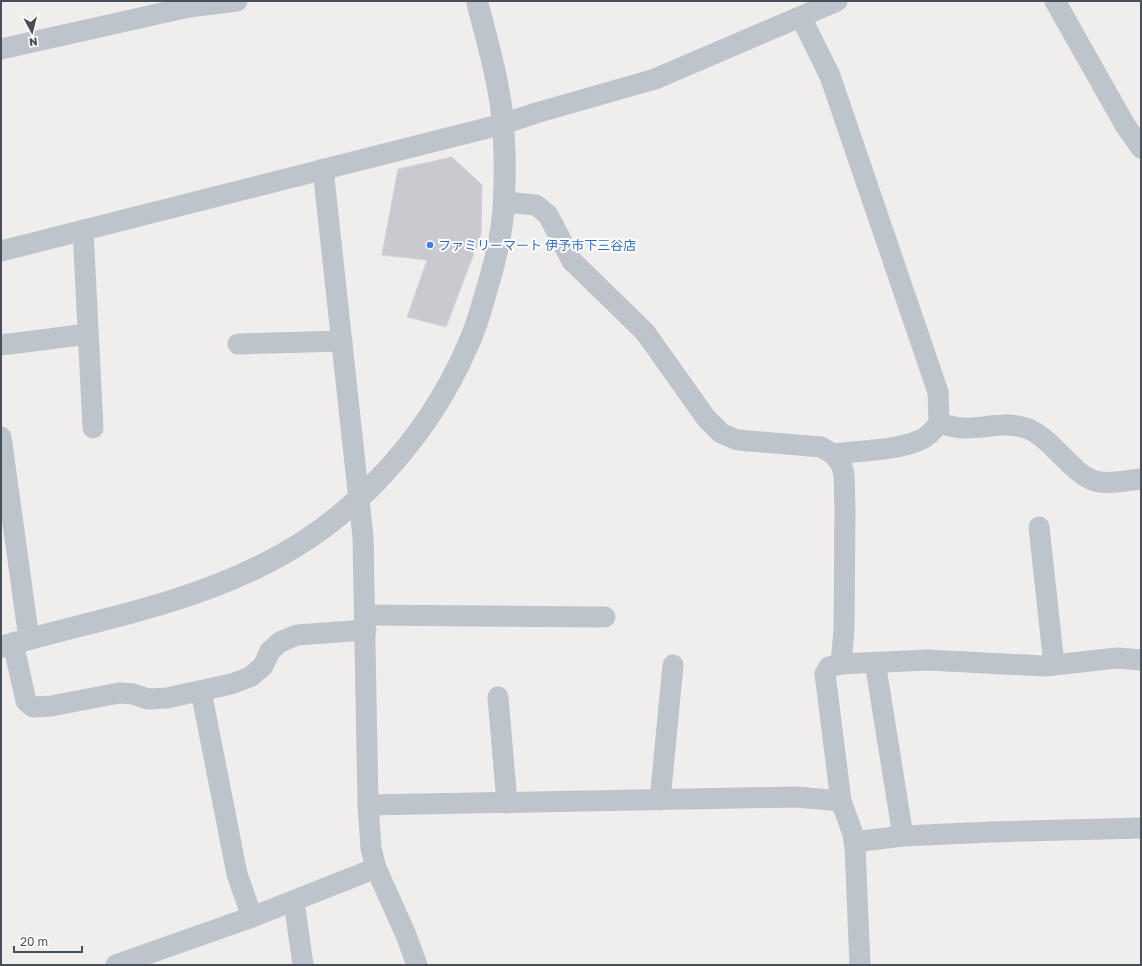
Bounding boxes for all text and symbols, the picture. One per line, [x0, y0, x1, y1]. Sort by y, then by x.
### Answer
north arrow [12, 12, 52, 52]
text: N [28, 35, 38, 49]
place label: ファミリーマート 伊予市下三谷店 [438, 237, 636, 253]
marker: ファミリーマート 伊予市下三谷店 [425, 240, 435, 250]
scale bar [14, 928, 82, 954]
text: 20 m [20, 934, 48, 949]

